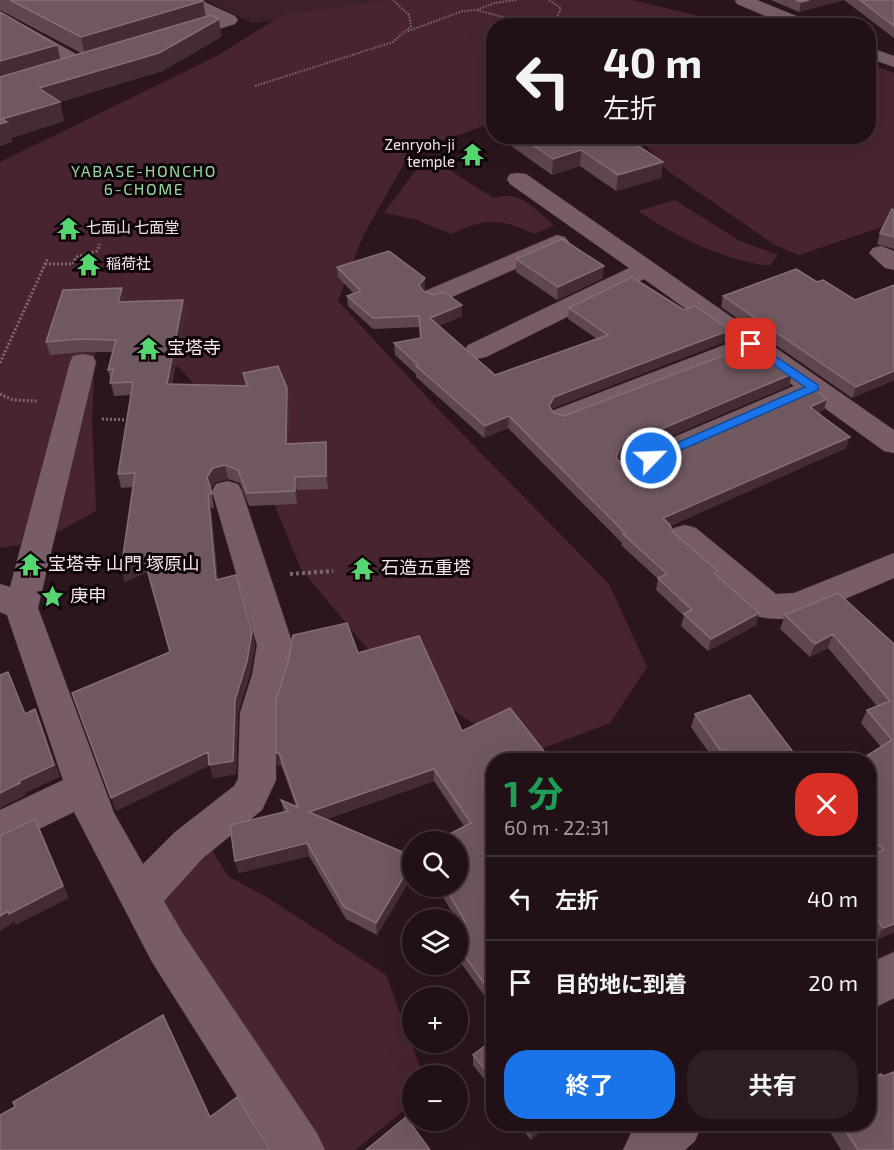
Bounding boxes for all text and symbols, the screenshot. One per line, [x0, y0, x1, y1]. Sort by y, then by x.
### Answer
text: 40 m [603, 36, 702, 86]
icon: left [504, 42, 582, 120]
text: 左折 [603, 91, 657, 123]
place label: Zenryoh-ji temple [384, 135, 455, 170]
temple icon: Zenryoh-ji temple [460, 141, 486, 167]
district label: YABASE-HONCHO 6-CHOME [71, 161, 217, 198]
temple icon: 七面山 七面堂 [55, 215, 81, 241]
place label: 七面山 七面堂 [86, 218, 179, 236]
temple icon: 稲荷社 [75, 251, 101, 277]
place label: 稲荷社 [106, 254, 151, 272]
pin [725, 318, 776, 369]
icon: arrive [734, 327, 767, 360]
temple icon: 宝塔寺 [136, 335, 162, 361]
place label: 宝塔寺 [167, 336, 221, 358]
position arrow [619, 426, 683, 490]
temple icon: 宝塔寺 山門 塚原山 [17, 551, 43, 577]
place label: 宝塔寺 山門 塚原山 [48, 552, 200, 574]
temple icon: 石造五重塔 [350, 555, 376, 581]
place label: 石造五重塔 [381, 556, 471, 578]
place icon: 庚申 [39, 583, 65, 609]
place label: 庚申 [70, 584, 106, 606]
text: 1 分 [504, 771, 563, 814]
button: close [795, 773, 858, 836]
text: 60 m · 22:31 [504, 815, 609, 839]
map controls [402, 831, 468, 1131]
button: search [402, 831, 468, 897]
icon: left [504, 882, 537, 915]
text: 40 m [807, 885, 858, 911]
text: 左折 [555, 886, 599, 912]
button: layers [402, 909, 468, 975]
icon: arrive [504, 966, 537, 999]
text: 20 m [808, 969, 858, 995]
text: 目的地に到着 [555, 970, 687, 996]
button: + [402, 987, 468, 1053]
button: 終了 [504, 1050, 675, 1119]
button: 共有 [687, 1050, 858, 1119]
button: − [402, 1065, 468, 1131]

